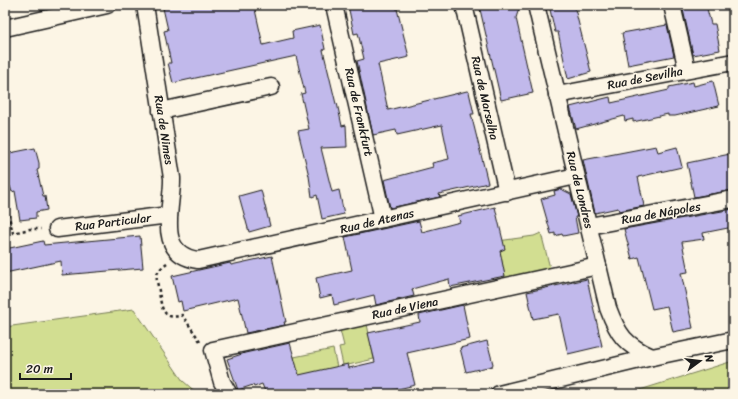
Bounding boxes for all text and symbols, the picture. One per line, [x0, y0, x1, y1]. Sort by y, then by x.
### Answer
street label: Rua de Marselha [465, 54, 505, 142]
street label: Rua de Sevilha [605, 60, 685, 96]
street label: Rua de Frankfurt [338, 66, 380, 158]
street label: Rua de Nimes [148, 94, 180, 166]
street label: Rua de Londres [560, 149, 600, 232]
street label: Rua de Nápoles [620, 195, 703, 231]
street label: Rua de Atenas [338, 202, 417, 240]
street label: Rua Particular [74, 206, 153, 238]
street label: Rua de Viena [370, 290, 440, 326]
north arrow [680, 341, 720, 381]
text: N [699, 351, 719, 365]
scale bar [20, 355, 71, 381]
text: 20 m [26, 358, 53, 380]

